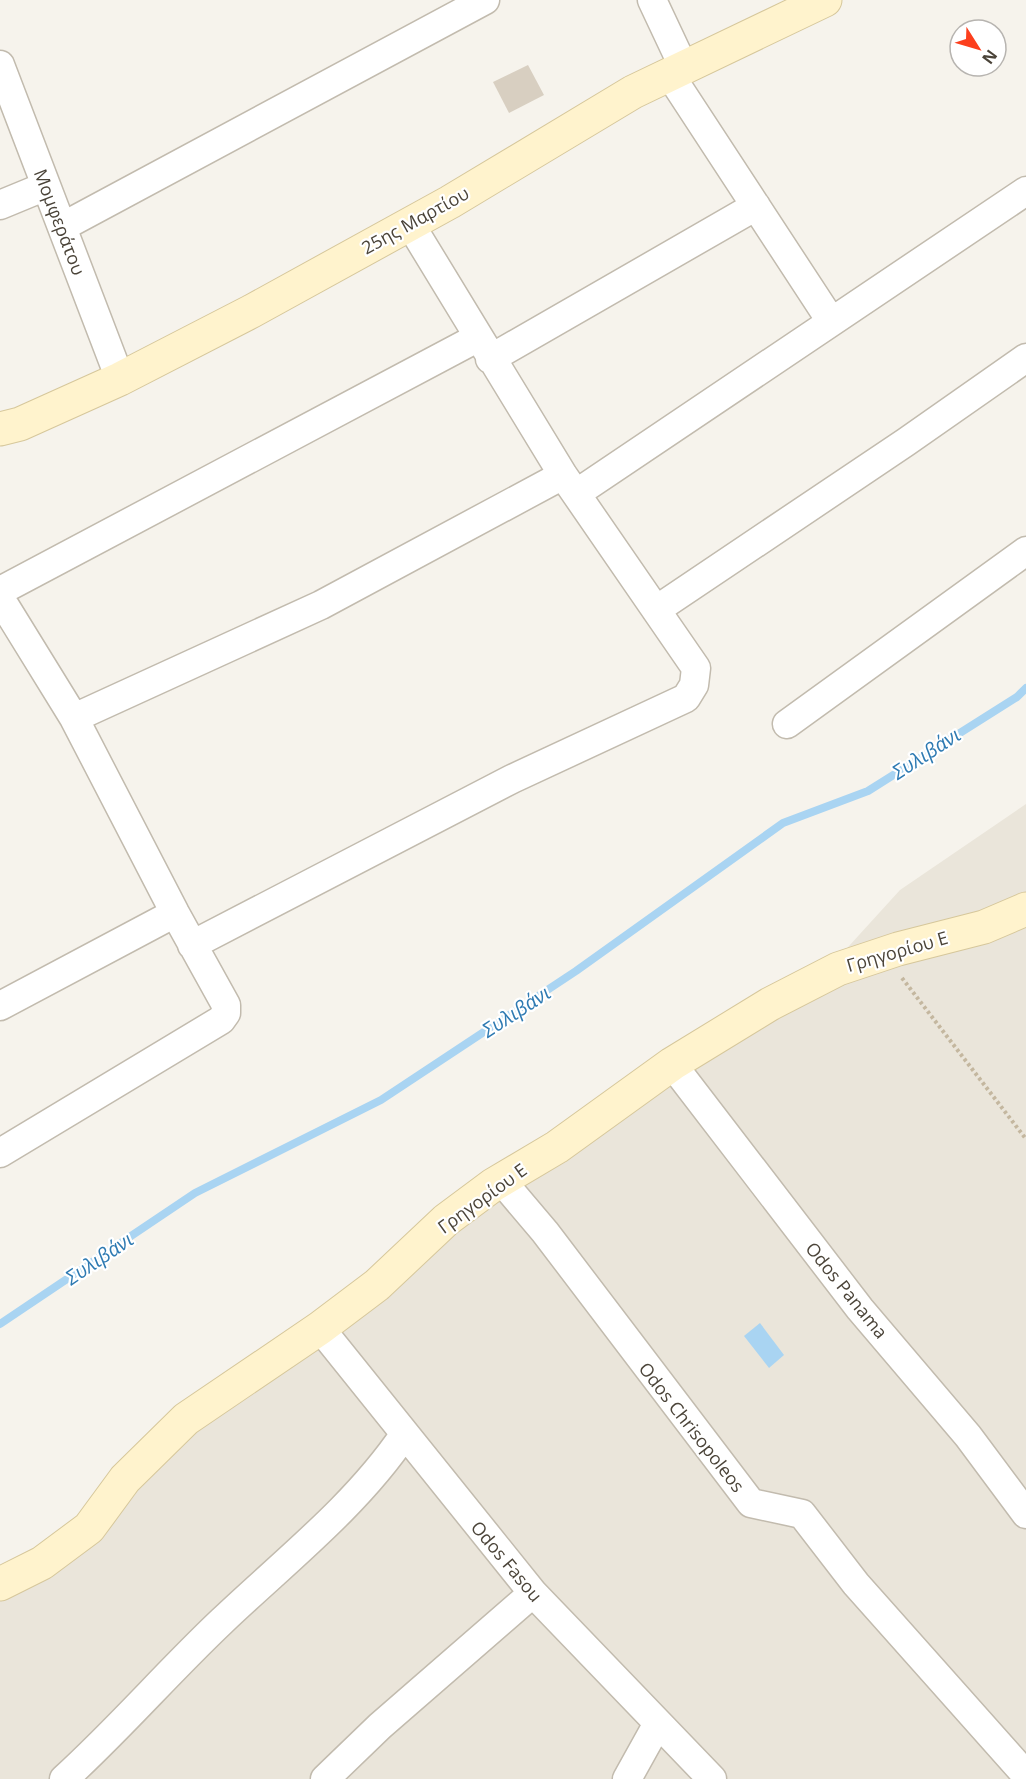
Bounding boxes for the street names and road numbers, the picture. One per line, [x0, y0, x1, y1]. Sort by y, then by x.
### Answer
street label: Μομφεράτου [29, 166, 91, 278]
street label: 25ης Μαρτίου [357, 181, 473, 259]
street label: Γρηγορίου Ε [843, 925, 951, 977]
street label: Γρηγορίου Ε [433, 1158, 531, 1238]
street label: Odos Panama [801, 1237, 893, 1343]
street label: Odos Chrisopoleos [634, 1357, 750, 1497]
street label: Odos Fasou [466, 1515, 548, 1607]

